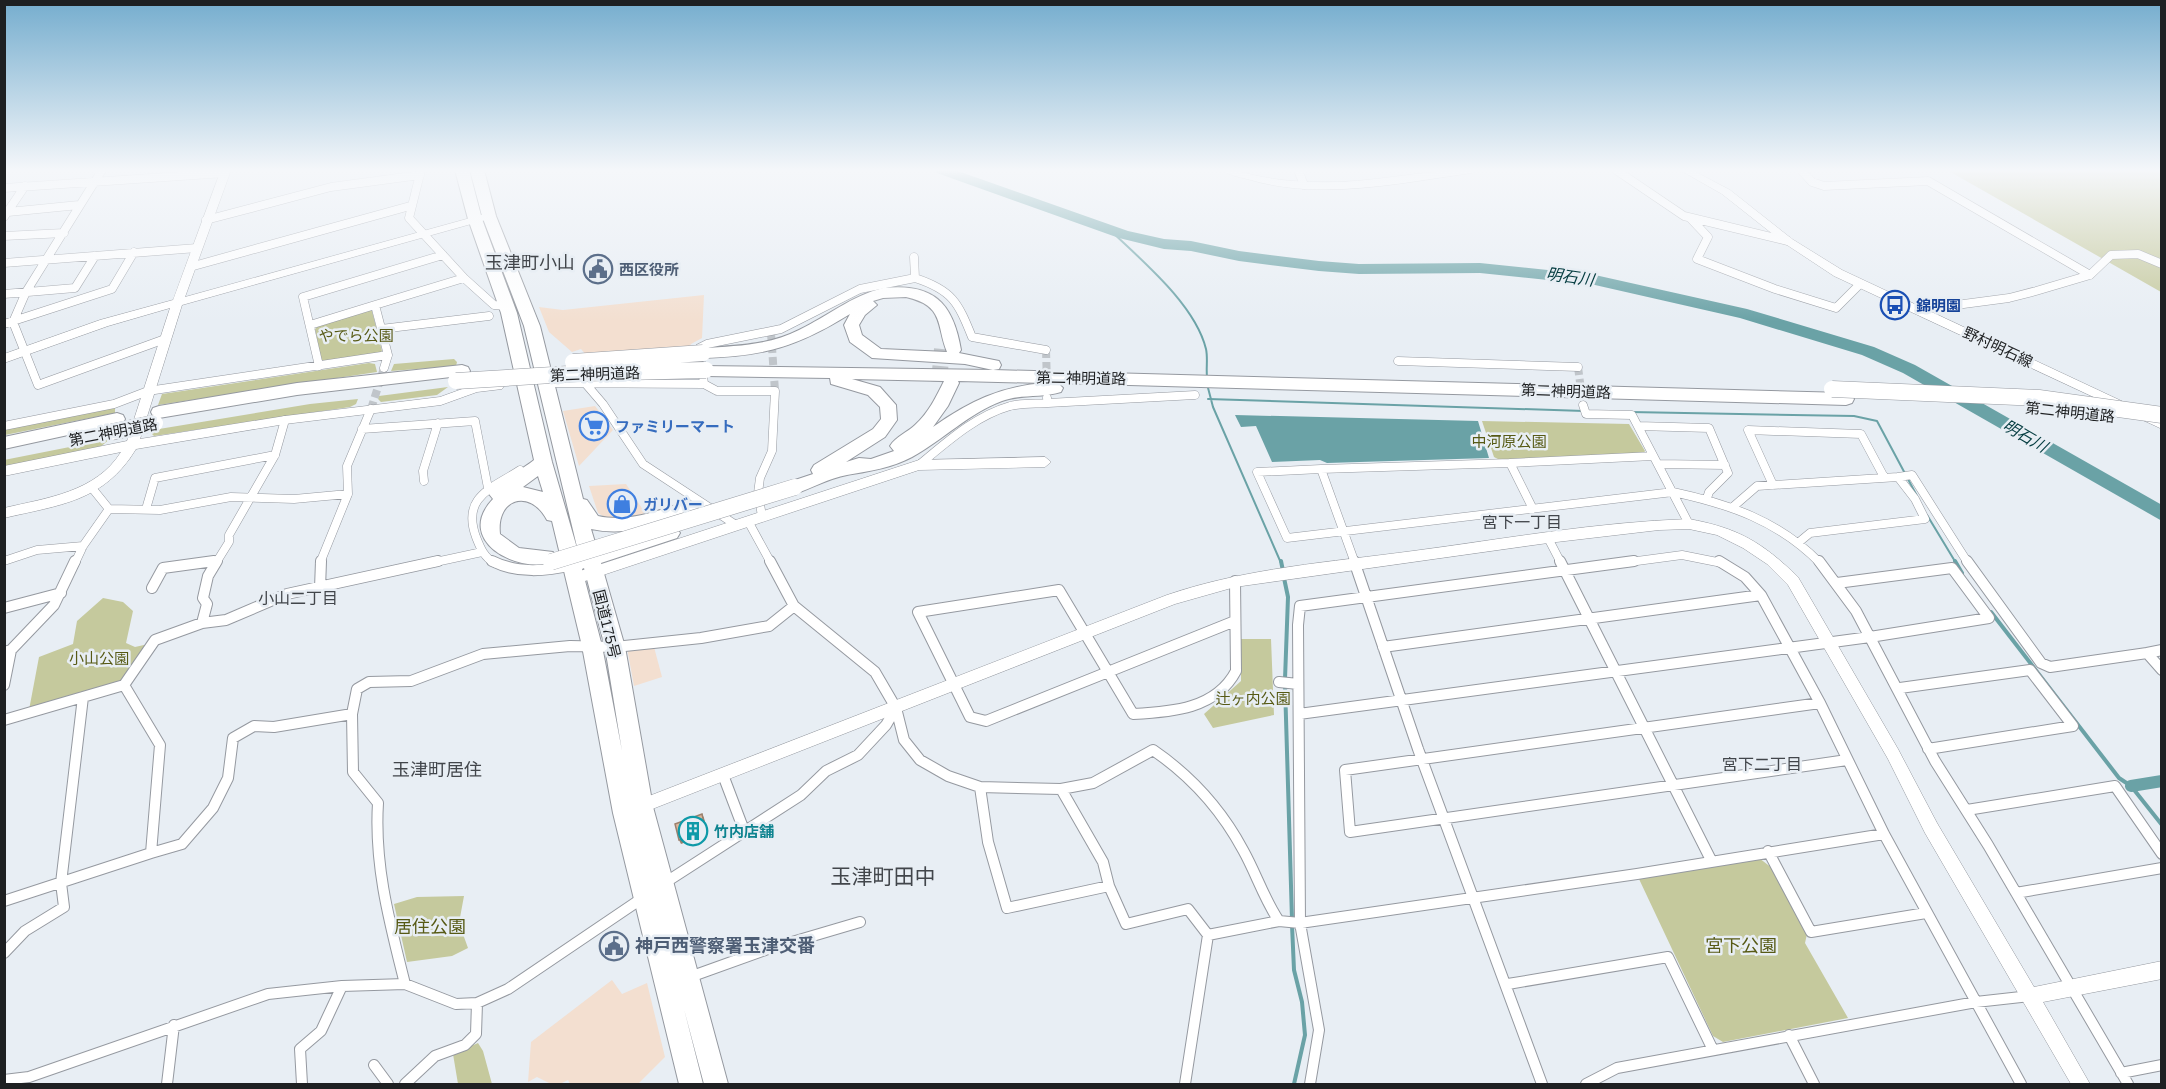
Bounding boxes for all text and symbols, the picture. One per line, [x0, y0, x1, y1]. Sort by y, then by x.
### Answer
district label: 玉津町小山 [485, 253, 575, 273]
public building icon: 西区役所 [582, 253, 614, 285]
place label: 西区役所 [619, 261, 679, 278]
water label: 明石川 [1545, 265, 1597, 289]
bus stop icon: 錦明園 [1879, 289, 1911, 321]
place label: 錦明園 [1916, 297, 1961, 314]
street label: 野村明石線 [1960, 323, 2036, 371]
park label: やでら公園 [318, 327, 394, 344]
street label: 第二神明道路 [550, 364, 640, 384]
street label: 第二神明道路 [1036, 369, 1126, 387]
street label: 第二神明道路 [1521, 381, 1611, 401]
street label: 第二神明道路 [2024, 399, 2116, 425]
supermarket icon: ファミリーマート [578, 410, 610, 442]
street label: 第二神明道路 [67, 415, 159, 449]
water label: 明石川 [2000, 417, 2052, 456]
place label: ファミリーマート [615, 418, 735, 435]
park label: 中河原公園 [1471, 433, 1547, 450]
shop icon: ガリバー [606, 488, 638, 520]
place label: ガリバー [643, 496, 703, 513]
district label: 宮下一丁目 [1482, 514, 1562, 531]
street label: 国道175号 [590, 588, 624, 660]
district label: 小山二丁目 [258, 590, 338, 607]
park label: 小山公園 [69, 650, 129, 667]
park label: 辻ヶ内公園 [1215, 690, 1291, 707]
district label: 宮下二丁目 [1722, 756, 1802, 773]
district label: 玉津町居住 [392, 760, 482, 780]
building icon: 竹内店舗 [677, 815, 709, 847]
place label: 竹内店舗 [714, 823, 774, 840]
district label: 玉津町田中 [831, 865, 936, 888]
park label: 居住公園 [394, 917, 466, 937]
public building icon: 神戸西警察署玉津交番 [598, 930, 630, 962]
place label: 神戸西警察署玉津交番 [635, 936, 815, 956]
park label: 宮下公園 [1705, 936, 1777, 956]

